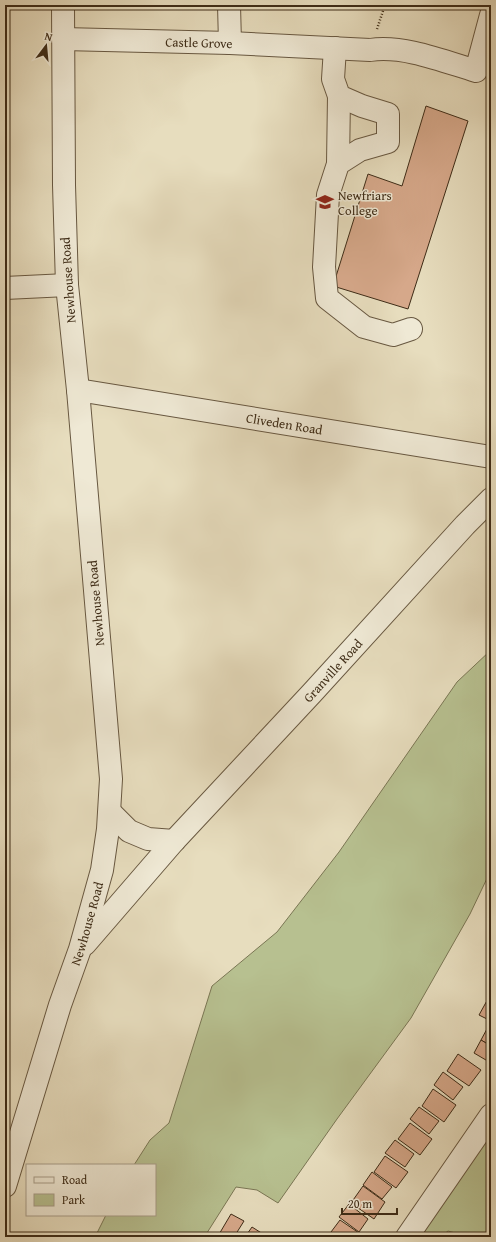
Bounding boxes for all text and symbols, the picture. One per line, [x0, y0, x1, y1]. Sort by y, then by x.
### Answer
north arrow [26, 26, 66, 66]
text: N [43, 28, 55, 45]
street label: Castle Grove [165, 32, 233, 53]
place label: Newfriars College [338, 186, 392, 220]
school or university icon: Newfriars College [315, 192, 335, 212]
street label: Newhouse Road [56, 236, 80, 324]
street label: Cliveden Road [245, 408, 324, 439]
street label: Newhouse Road [83, 559, 109, 647]
street label: Granville Road [299, 634, 367, 706]
street label: Newhouse Road [65, 879, 108, 968]
legend [26, 1164, 156, 1216]
text: Road [62, 1171, 88, 1188]
scale bar [342, 1190, 397, 1216]
text: Park [62, 1191, 86, 1208]
text: 20 m [348, 1195, 372, 1212]

